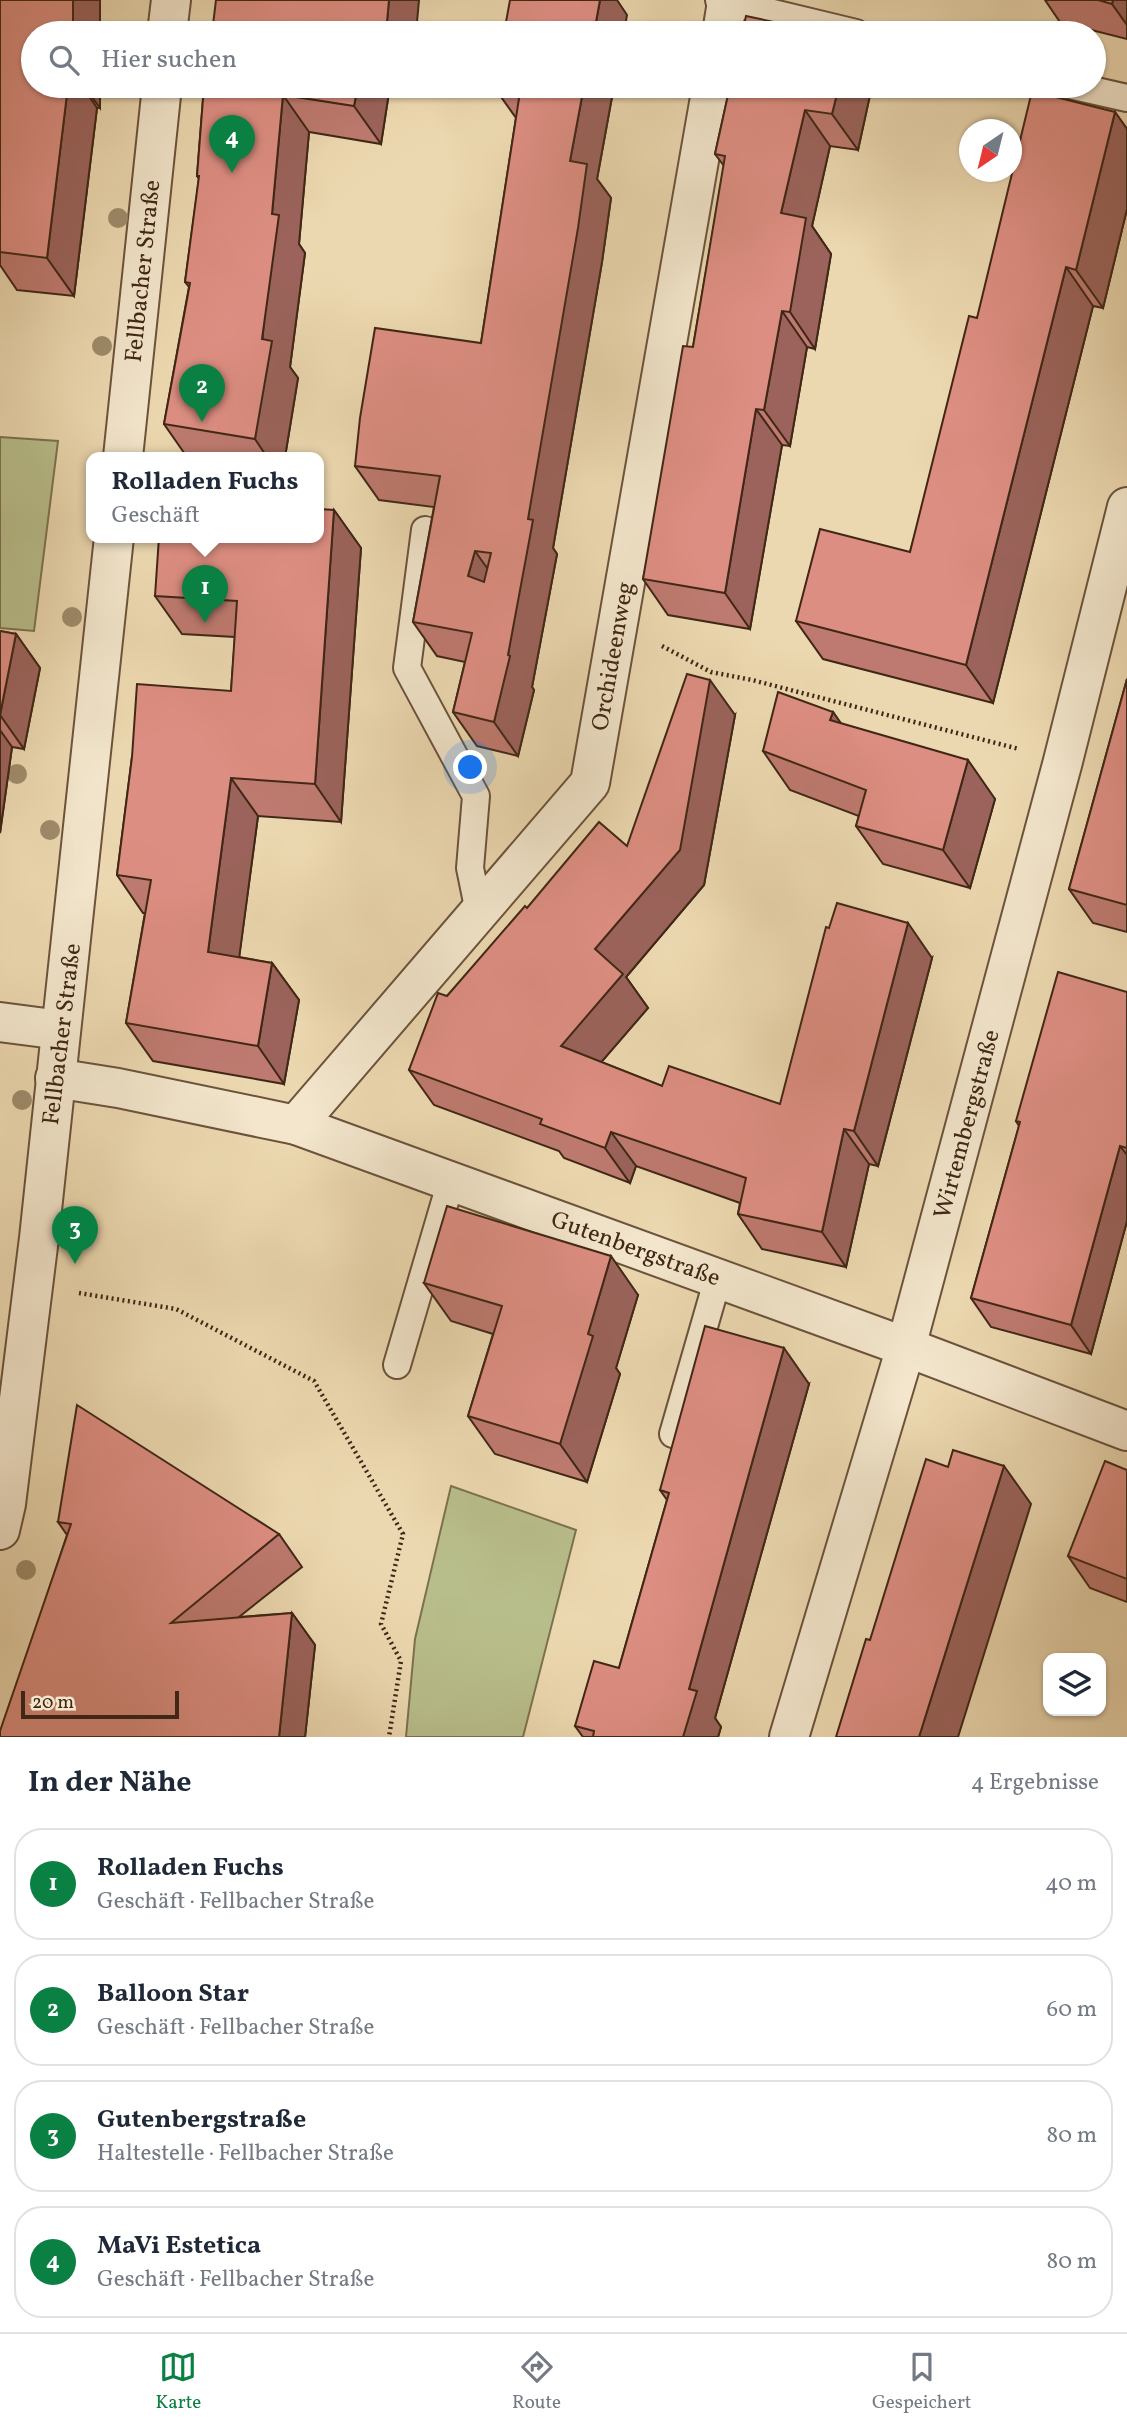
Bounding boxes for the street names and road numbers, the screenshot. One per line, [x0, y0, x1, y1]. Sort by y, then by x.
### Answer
street label: Fellbacher Straße [118, 178, 170, 364]
street label: Orchideenweg [584, 579, 644, 734]
street label: Fellbacher Straße [35, 941, 91, 1127]
street label: Wirtembergstraße [926, 1026, 1010, 1223]
street label: Gutenbergstraße [546, 1203, 725, 1296]

